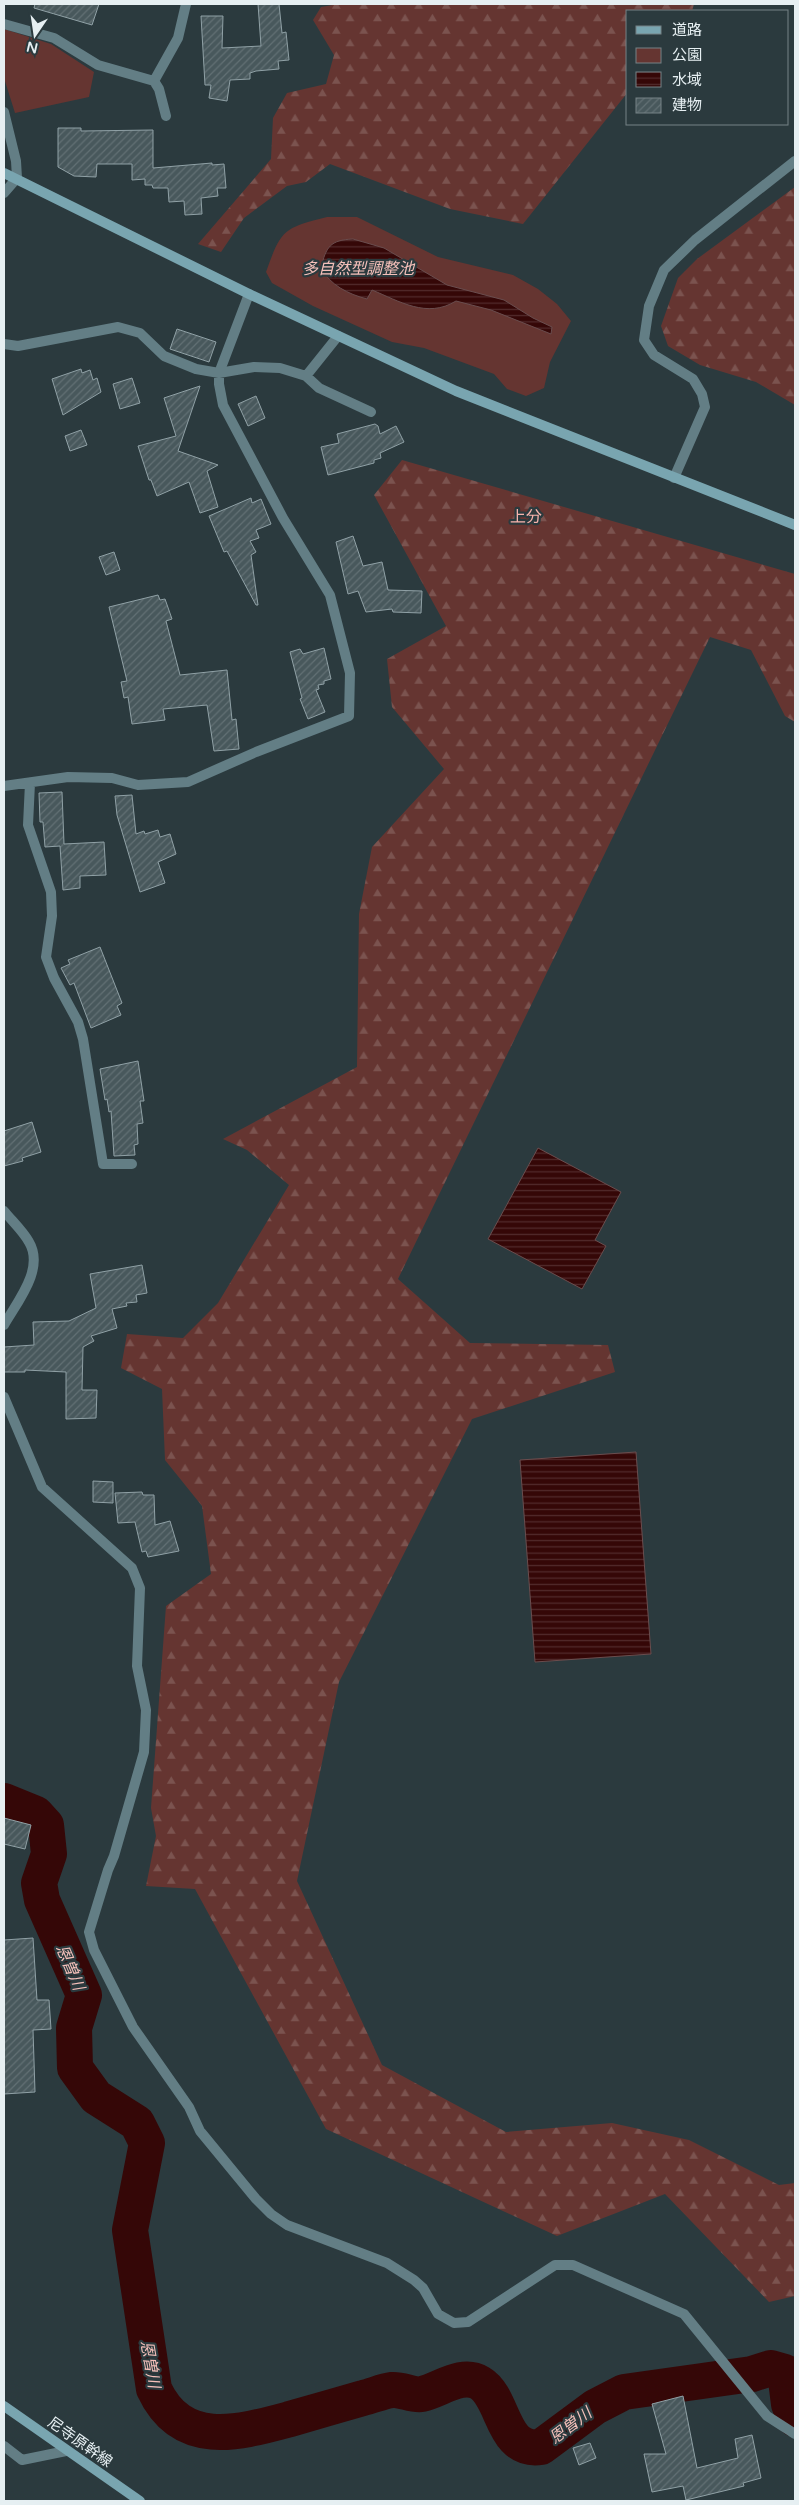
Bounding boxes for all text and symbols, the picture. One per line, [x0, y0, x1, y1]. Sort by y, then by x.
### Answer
north arrow [10, 10, 60, 60]
legend [626, 10, 789, 125]
text: 道路 [672, 21, 702, 39]
text: N [25, 38, 40, 57]
text: 公園 [672, 46, 702, 64]
text: 水域 [672, 71, 702, 89]
text: 建物 [672, 96, 702, 114]
water label: 多自然型調整池 [302, 259, 416, 279]
district label: 上分 [510, 507, 542, 527]
water label: 恩曽川 [51, 1941, 89, 1995]
water label: 恩曽川 [136, 2339, 164, 2392]
water label: 恩曽川 [545, 2402, 597, 2448]
street label: 尼寺原幹線 [44, 2413, 116, 2471]

